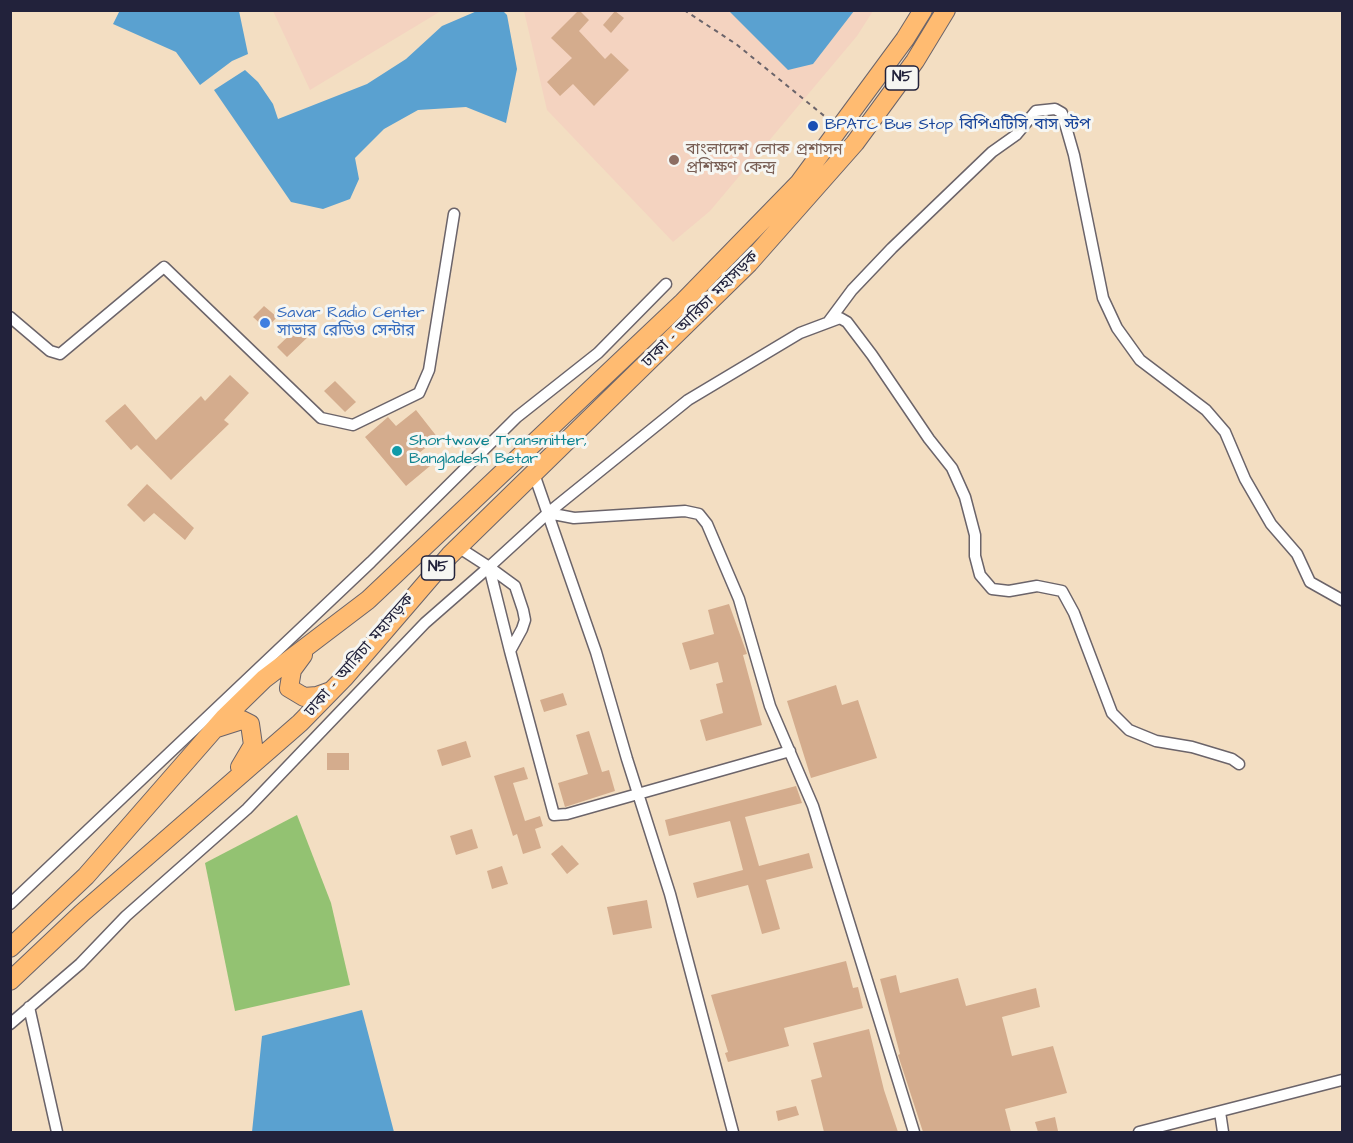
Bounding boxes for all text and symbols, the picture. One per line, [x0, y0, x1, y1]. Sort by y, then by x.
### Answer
road number: N5 [886, 66, 918, 90]
place label: BPATC Bus Stop বিপিএটিসি বাস স্টপ [825, 116, 1090, 136]
marker: BPATC Bus Stop বিপিএটিসি বাস স্টপ [806, 119, 820, 133]
place label: বাংলাদেশ লোক প্রশাসন প্রশিক্ষণ কেন্দ্র [686, 141, 843, 179]
marker: বাংলাদেশ লোক প্রশাসন প্রশিক্ষণ কেন্দ্র [667, 153, 681, 167]
street label: ঢাকা - আরিচা মহাসড়ক [639, 248, 763, 372]
place label: Savar Radio Center সাভার রেডিও সেন্টার [277, 304, 425, 342]
marker: Savar Radio Center সাভার রেডিও সেন্টার [258, 316, 272, 330]
place label: Shortwave Transmitter, Bangladesh Betar [409, 432, 587, 470]
marker: Shortwave Transmitter, Bangladesh Betar [390, 444, 404, 458]
road number: N5 [422, 556, 454, 580]
street label: ঢাকা - আরিচা মহাসড়ক [301, 591, 419, 721]

